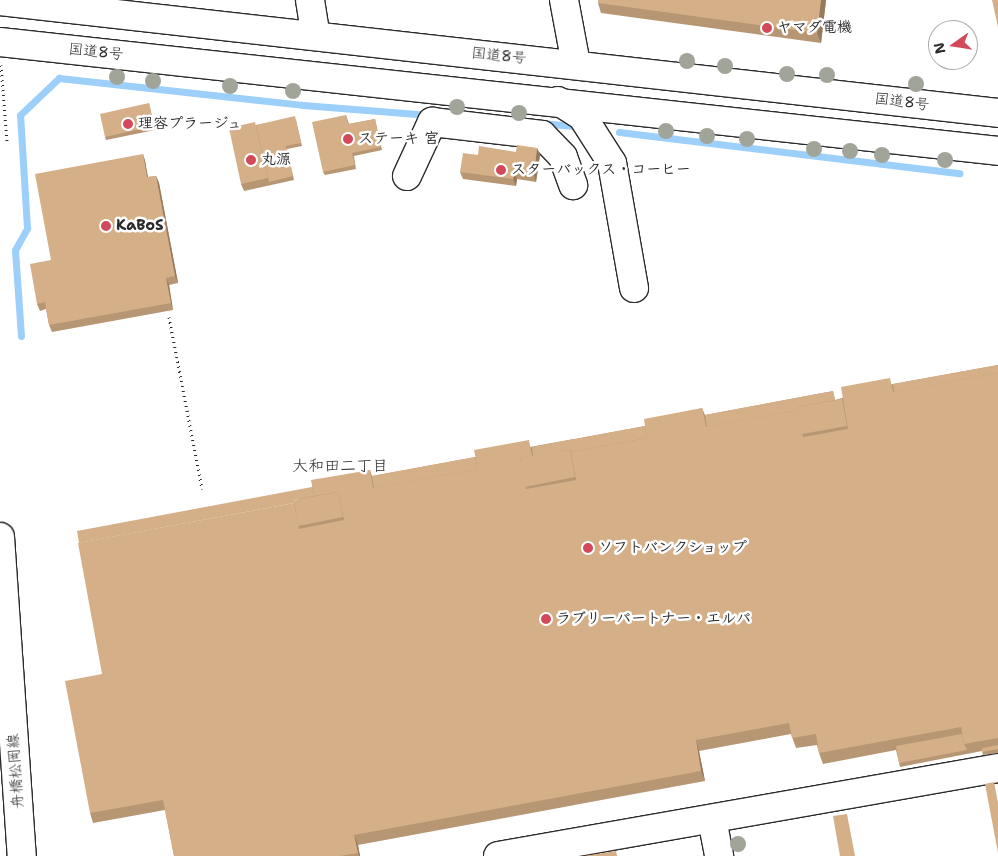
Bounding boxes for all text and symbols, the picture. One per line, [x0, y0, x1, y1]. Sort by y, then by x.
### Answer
place label: ヤマダ電機 [777, 19, 852, 37]
north arrow [928, 20, 978, 70]
marker: ヤマダ電機 [761, 22, 773, 34]
street label: 国道8号 [67, 40, 125, 64]
text: N [929, 41, 949, 56]
street label: 国道8号 [470, 44, 528, 68]
street label: 国道8号 [873, 90, 931, 114]
place label: 理容プラージュ [138, 115, 243, 133]
marker: 理容プラージュ [122, 118, 134, 130]
place label: ステーキ 宮 [358, 130, 438, 148]
marker: ステーキ 宮 [342, 133, 354, 145]
place label: 丸源 [261, 151, 291, 169]
marker: 丸源 [245, 154, 257, 166]
place label: スターバックス・コーヒー [511, 161, 691, 179]
marker: スターバックス・コーヒー [495, 164, 507, 176]
place label: KaBoS [116, 217, 163, 235]
marker: KaBoS [100, 220, 112, 232]
district label: 大和田二丁目 [292, 456, 388, 476]
place label: ソフトバンクショップ [598, 539, 748, 557]
marker: ソフトバンクショップ [582, 542, 594, 554]
place label: ラブリーパートナー・エルパ [556, 610, 751, 628]
marker: ラブリーパートナー・エルパ [540, 613, 552, 625]
street label: 舟橋松岡線 [4, 733, 28, 809]

